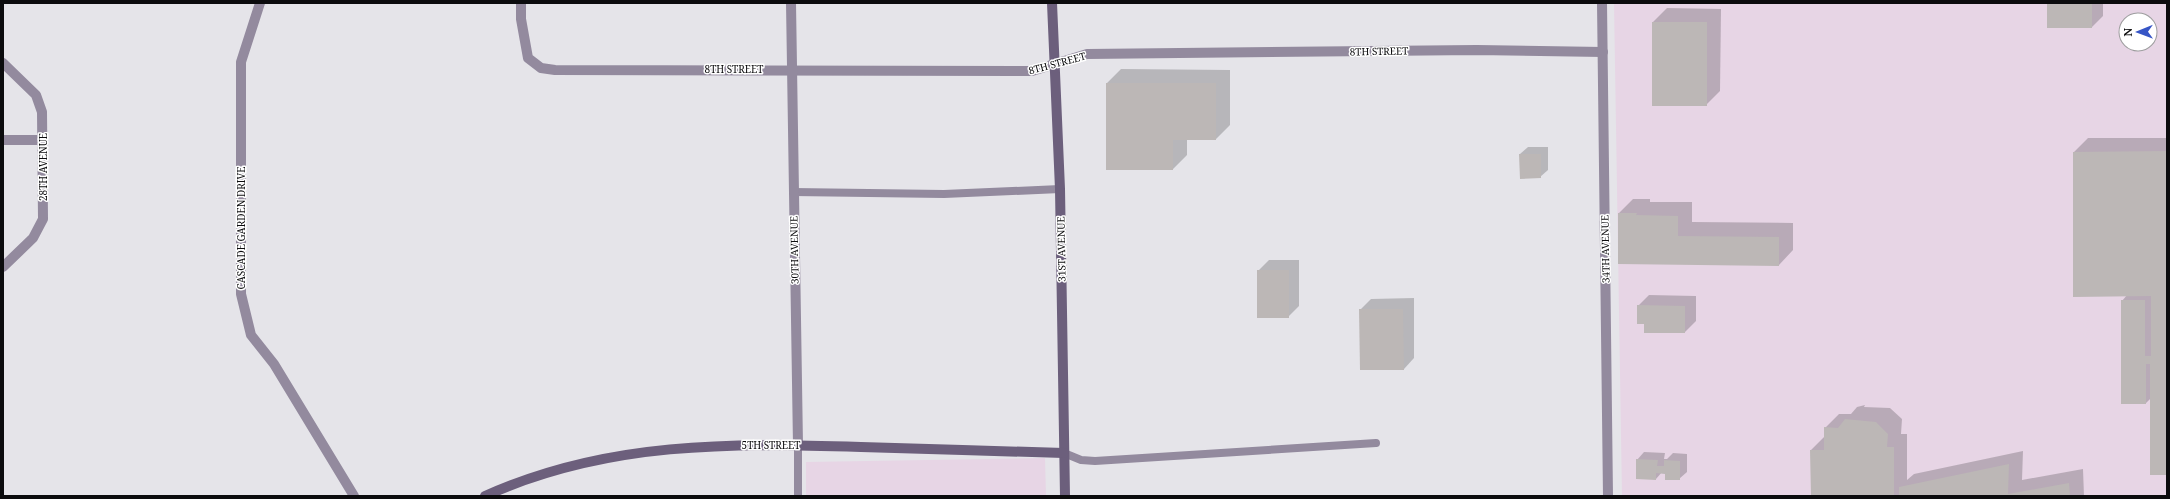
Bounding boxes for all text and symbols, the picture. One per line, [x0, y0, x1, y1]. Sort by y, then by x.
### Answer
north arrow [2118, 12, 2158, 52]
text: N [2120, 27, 2135, 37]
street label: 8TH STREET [1349, 43, 1409, 59]
street label: 8TH STREET [1027, 49, 1087, 77]
street label: 8TH STREET [705, 62, 763, 76]
street label: 28TH AVENUE [36, 133, 50, 201]
street label: CASCADE GARDEN DRIVE [234, 167, 248, 289]
street label: 34TH AVENUE [1597, 215, 1613, 283]
street label: 30TH AVENUE [786, 216, 802, 284]
street label: 31ST AVENUE [1053, 216, 1069, 282]
street label: 5TH STREET [742, 438, 800, 452]

